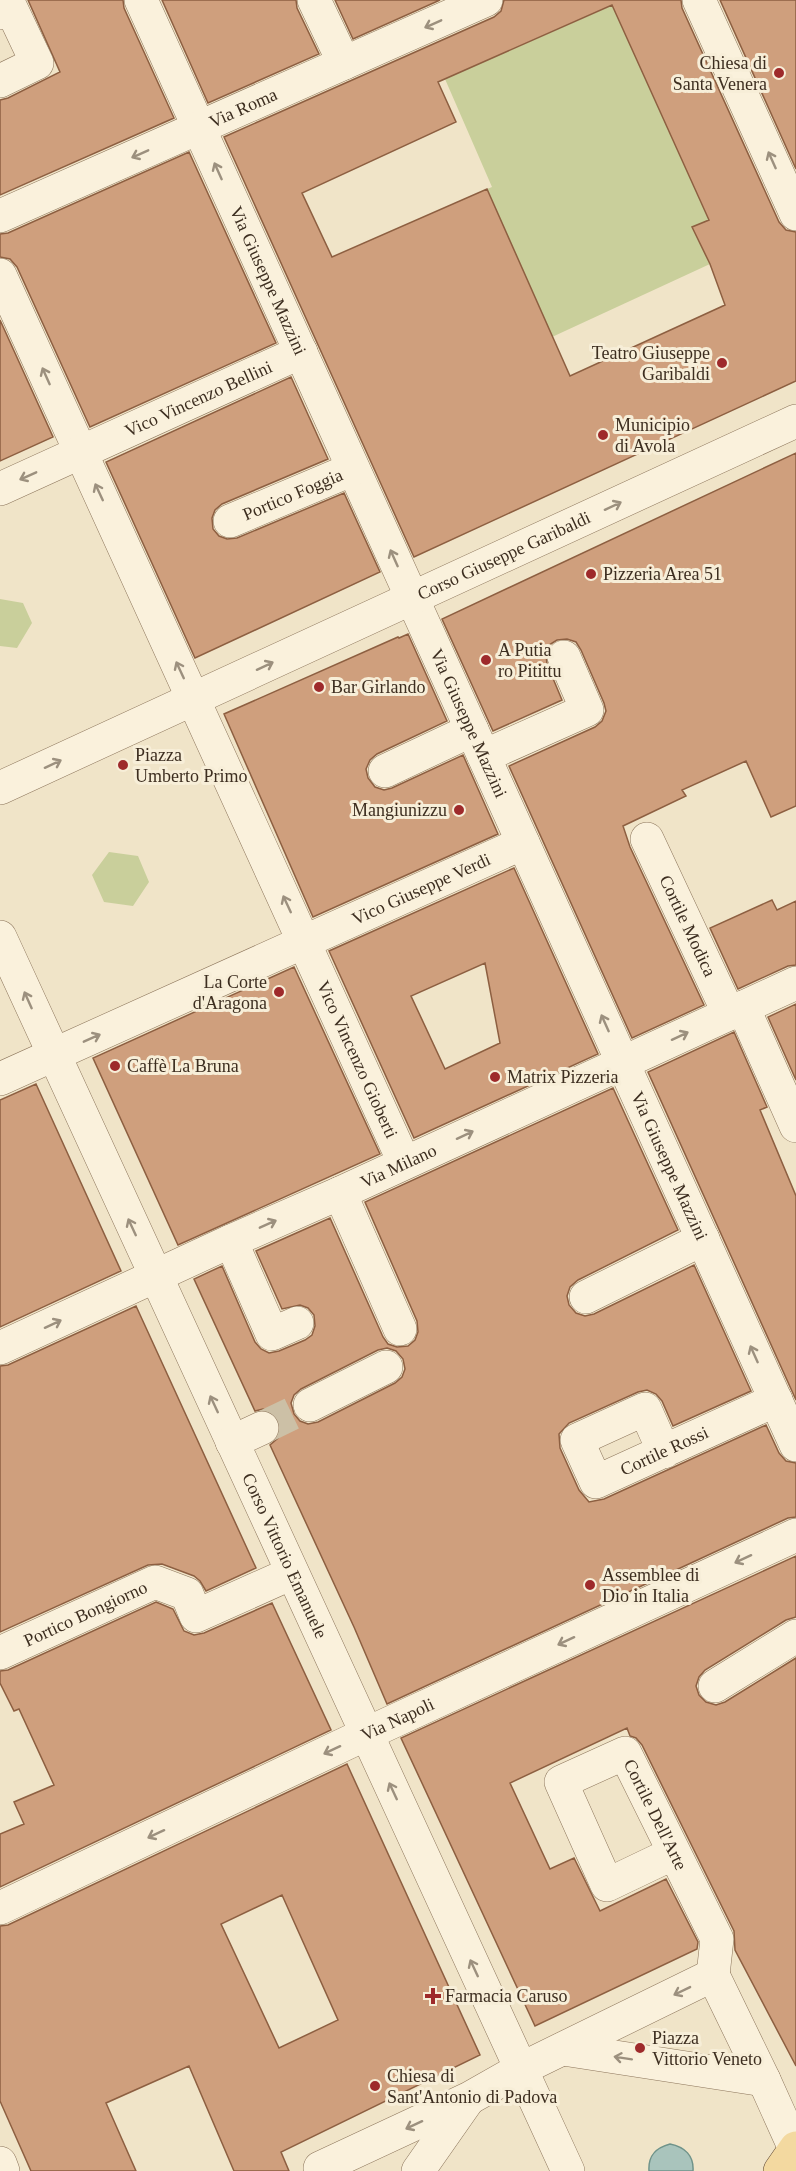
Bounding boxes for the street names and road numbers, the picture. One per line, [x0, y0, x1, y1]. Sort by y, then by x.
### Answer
street label: Via Roma [206, 84, 280, 132]
street label: Via Giuseppe Mazzini [226, 203, 311, 358]
street label: Vico Vincenzo Bellini [122, 357, 275, 441]
street label: Portico Foggia [240, 465, 346, 524]
street label: Corso Giuseppe Garibaldi [414, 507, 594, 604]
street label: Via Giuseppe Mazzini [426, 646, 511, 801]
street label: Vico Giuseppe Verdi [349, 849, 493, 929]
street label: Cortile Modica [655, 872, 720, 980]
street label: Vico Vincenzo Gioberti [313, 978, 402, 1141]
street label: Via Giuseppe Mazzini [627, 1088, 712, 1243]
street label: Via Milano [357, 1140, 440, 1192]
street label: Cortile Rossi [617, 1422, 712, 1480]
street label: Corso Vittorio Emanuele [238, 1470, 331, 1641]
street label: Portico Bongiorno [21, 1577, 150, 1651]
street label: Via Napoli [358, 1694, 437, 1745]
street label: Cortile Dell'Arte [620, 1756, 691, 1873]

